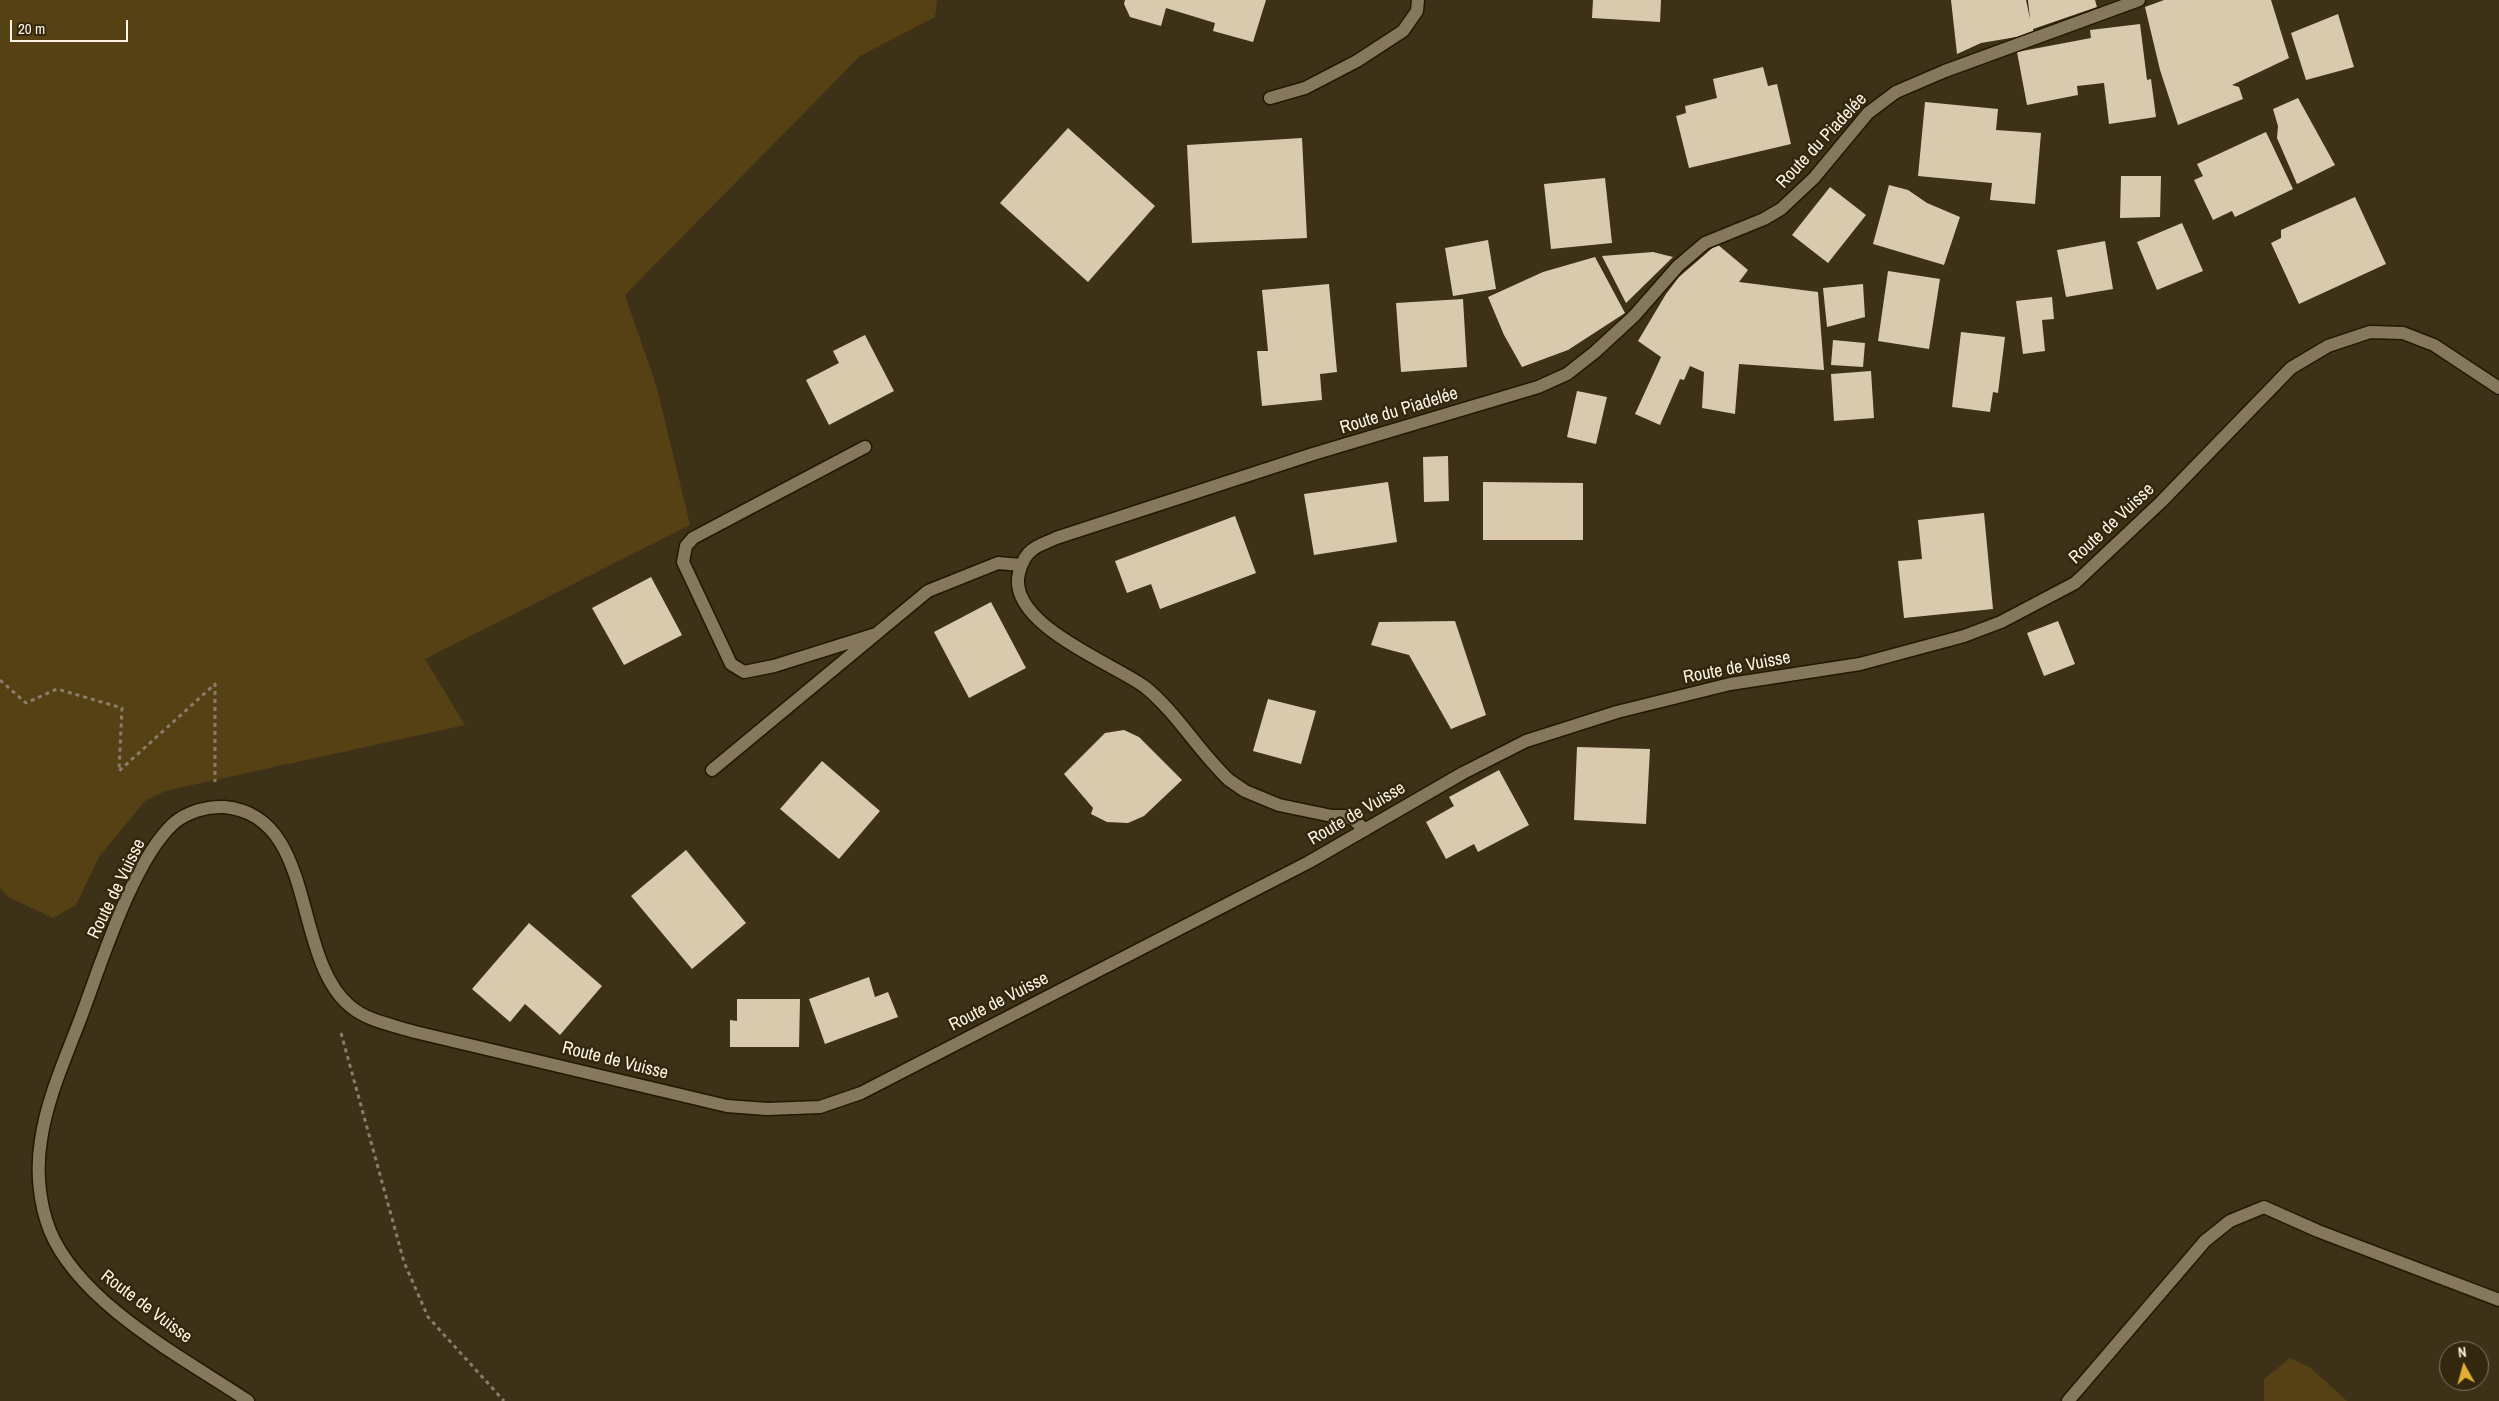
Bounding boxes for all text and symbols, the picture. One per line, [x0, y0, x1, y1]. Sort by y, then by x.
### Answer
scale bar [12, 10, 130, 42]
text: 20 m [18, 18, 45, 39]
street label: Route du Piadelée [1772, 89, 1872, 193]
street label: Route du Piadelée [1337, 383, 1461, 439]
street label: Route de Vuisse [2065, 479, 2159, 569]
street label: Route de Vuisse [1682, 647, 1792, 689]
street label: Route de Vuisse [1305, 777, 1409, 851]
street label: Route de Vuisse [83, 835, 151, 943]
street label: Route de Vuisse [946, 968, 1052, 1036]
street label: Route de Vuisse [560, 1037, 670, 1085]
street label: Route de Vuisse [96, 1266, 196, 1348]
north arrow [2439, 1341, 2489, 1391]
text: N [2457, 1343, 2468, 1362]

